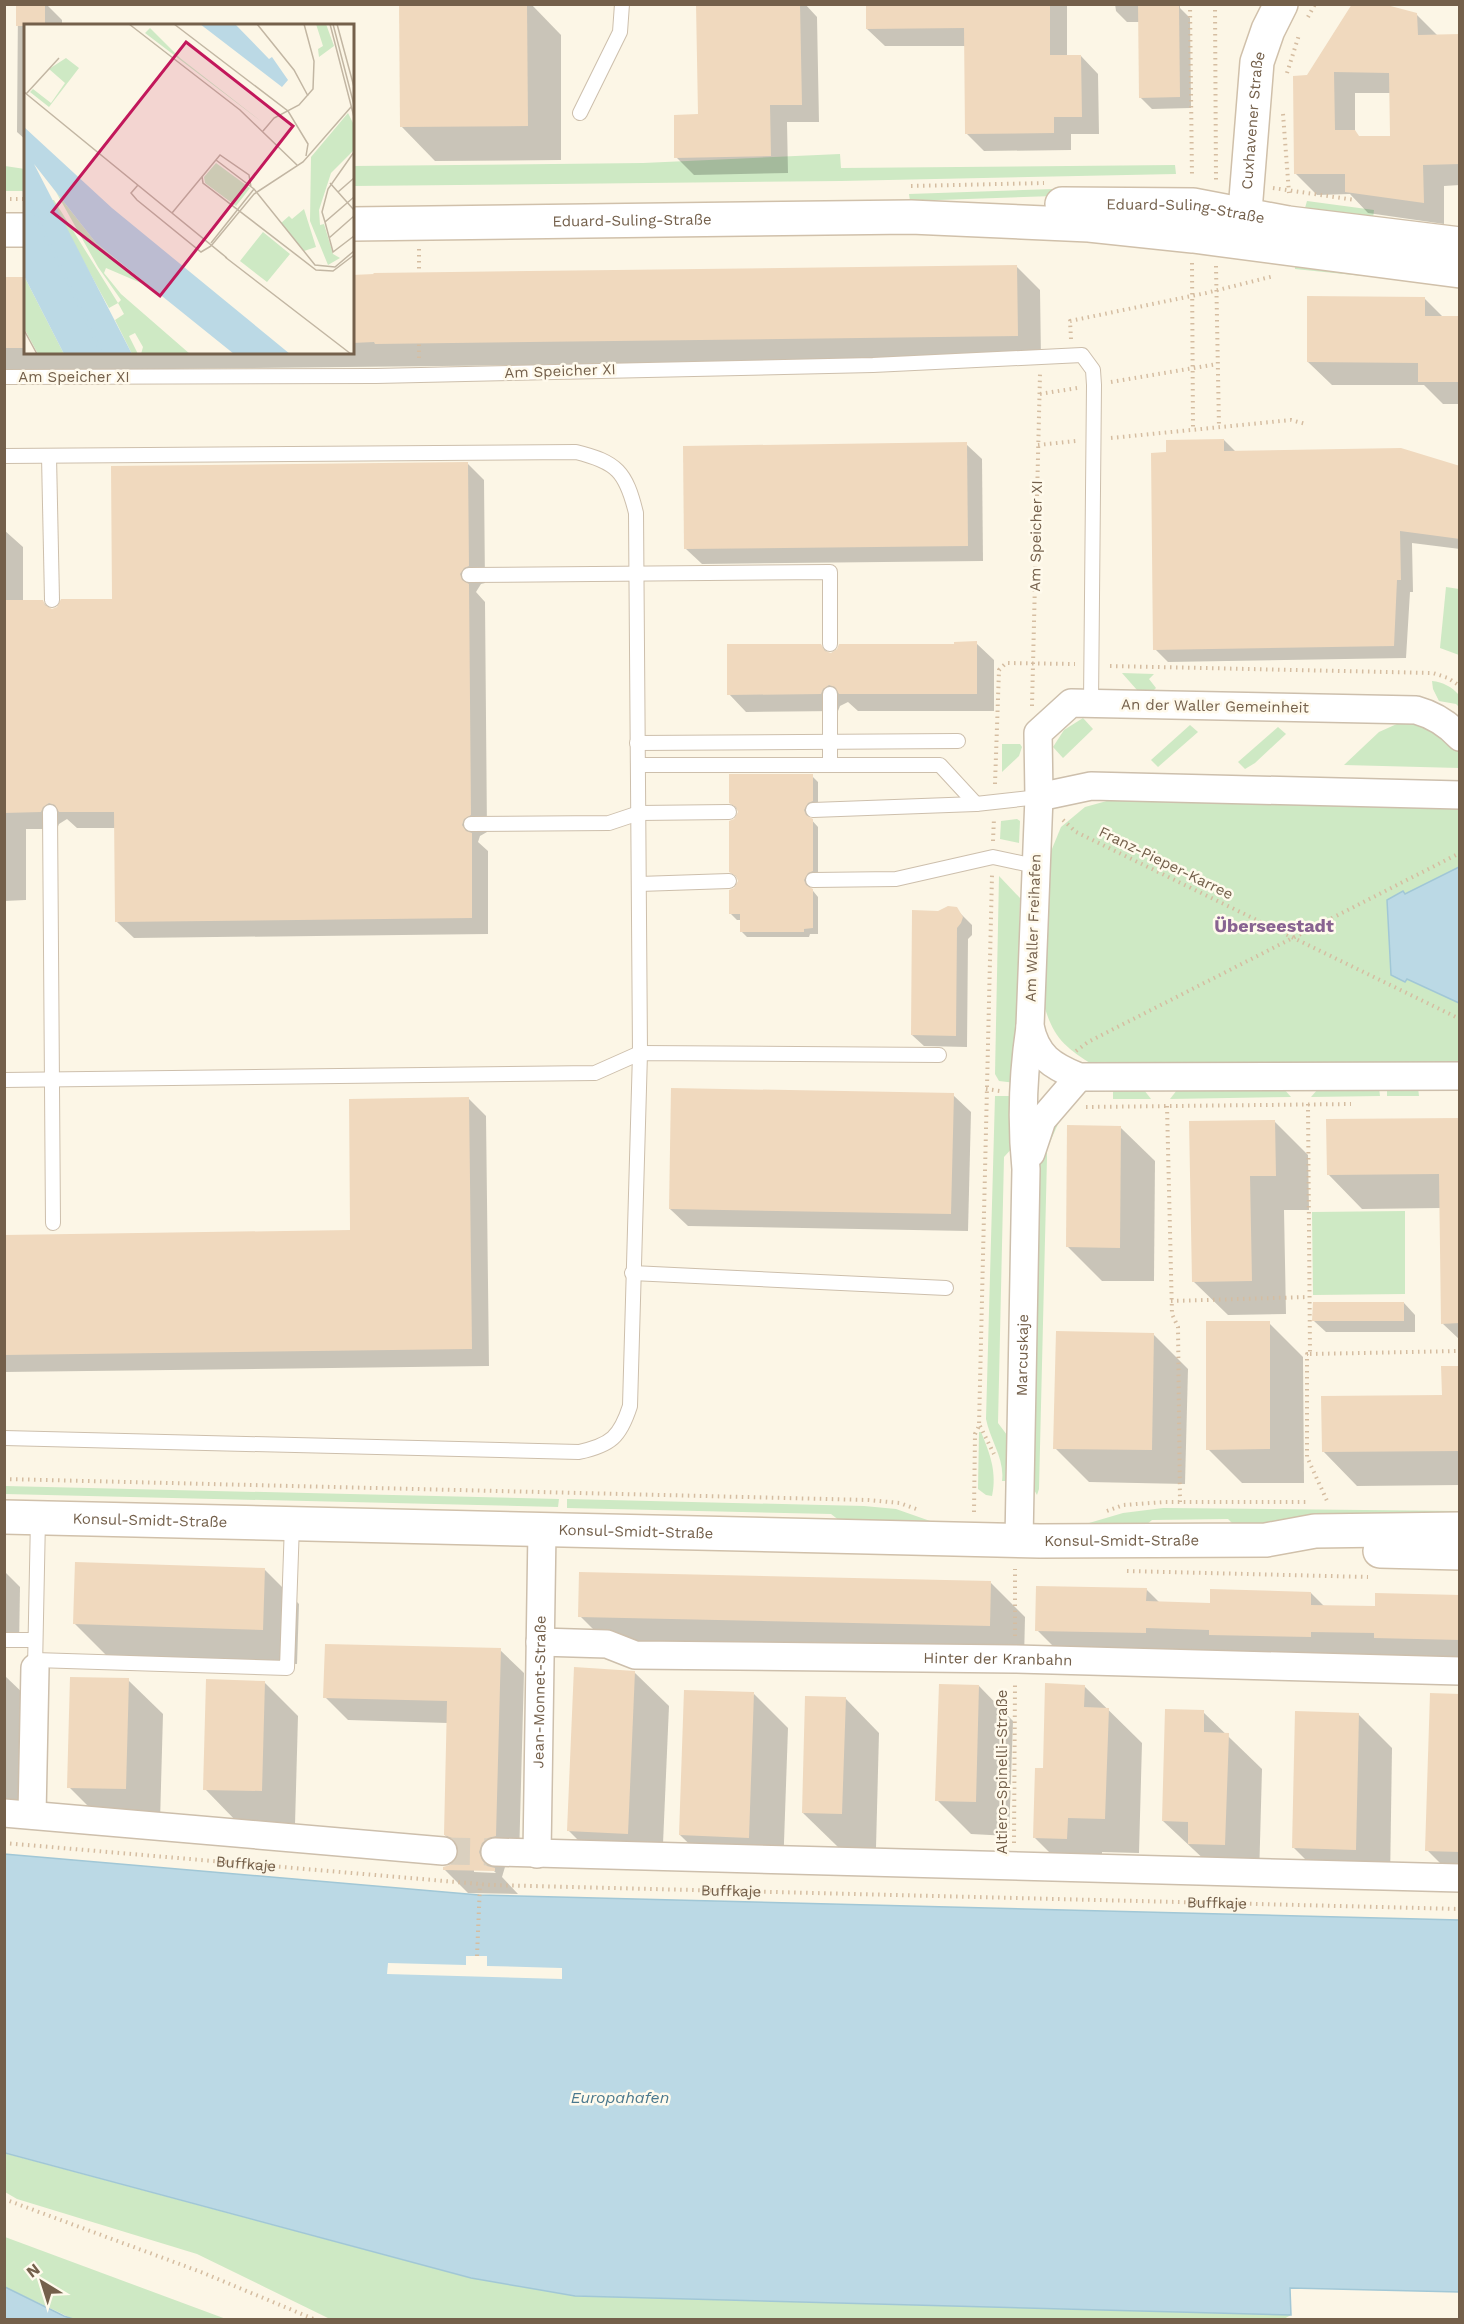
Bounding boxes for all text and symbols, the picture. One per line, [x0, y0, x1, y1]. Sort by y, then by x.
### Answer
inset map [24, 24, 354, 354]
street label: Cuxhavener Straße [1238, 49, 1269, 190]
street label: Eduard-Suling-Straße [1106, 195, 1266, 227]
street label: Eduard-Suling-Straße [552, 210, 712, 230]
street label: Am Speicher XI [504, 360, 616, 382]
street label: Am Speicher XI [18, 368, 130, 386]
street label: Am Speicher XI [1026, 480, 1046, 592]
street label: An der Waller Gemeinheit [1121, 695, 1310, 717]
street label: Franz-Pieper-Karree [1096, 823, 1236, 903]
street label: Am Waller Freihafen [1021, 854, 1045, 1002]
district label: Überseestadt [1214, 915, 1334, 936]
street label: Marcuskaje [1013, 1314, 1032, 1396]
street label: Konsul-Smidt-Straße [72, 1510, 228, 1531]
street label: Konsul-Smidt-Straße [558, 1521, 713, 1542]
street label: Konsul-Smidt-Straße [1044, 1531, 1199, 1550]
street label: Jean-Monnet-Straße [529, 1615, 550, 1769]
street label: Hinter der Kranbahn [923, 1649, 1073, 1670]
street label: Altiero-Spinelli-Straße [993, 1690, 1011, 1854]
street label: Buffkaje [215, 1852, 277, 1875]
street label: Buffkaje [701, 1881, 762, 1901]
street label: Buffkaje [1187, 1893, 1247, 1913]
water label: Europahafen [571, 2088, 669, 2107]
north arrow [12, 2252, 72, 2312]
text: N [23, 2259, 44, 2282]

